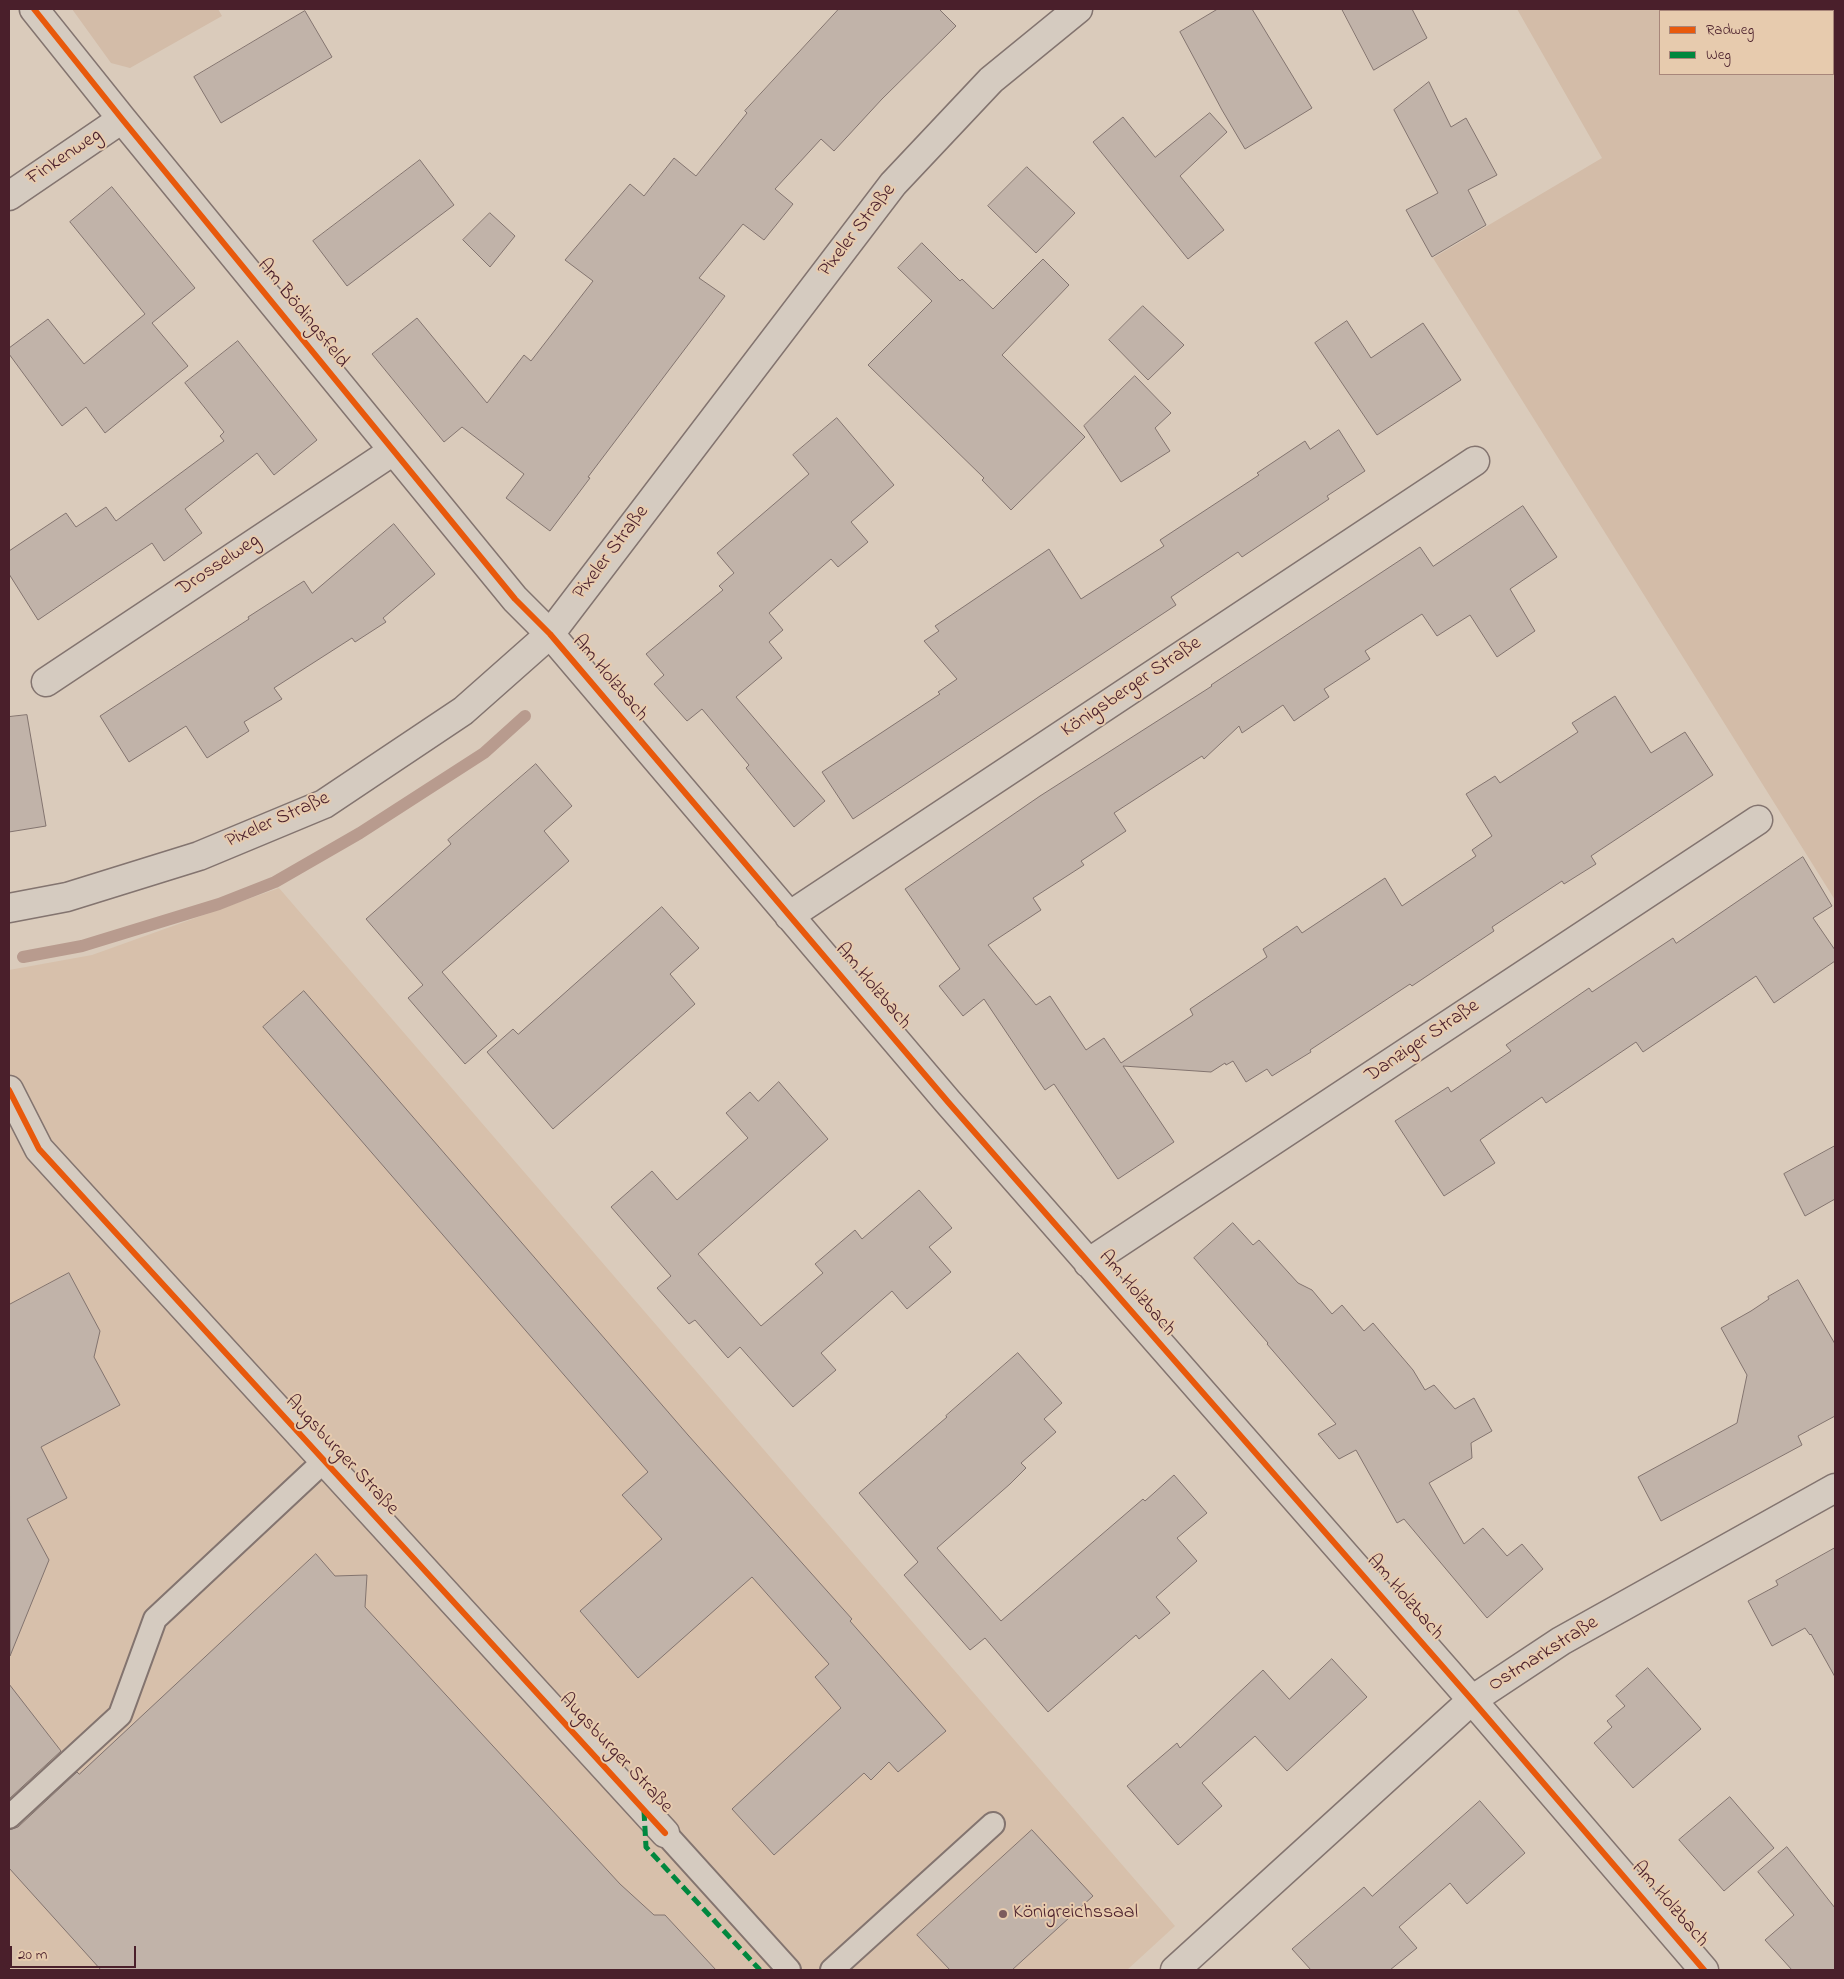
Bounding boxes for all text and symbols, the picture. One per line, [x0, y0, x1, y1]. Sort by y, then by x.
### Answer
legend [1659, 10, 1834, 75]
text: Radweg [1706, 19, 1754, 41]
text: Weg [1706, 44, 1731, 66]
street label: Finkenweg [23, 124, 107, 192]
street label: Pixeler Straße [814, 180, 902, 282]
street label: Am Bödingsfeld [251, 255, 353, 373]
street label: Pixeler Straße [569, 501, 655, 605]
street label: Drosselweg [173, 529, 265, 603]
street label: Am Holzbach [566, 631, 652, 727]
street label: Königsberger Straße [1057, 632, 1207, 744]
street label: Pixeler Straße [222, 787, 334, 855]
street label: Am Holzbach [829, 939, 915, 1035]
street label: Danziger Straße [1361, 995, 1485, 1089]
street label: Am Holzbach [1092, 1246, 1180, 1342]
street label: Augsburger Straße [279, 1391, 403, 1521]
street label: Am Holzbach [1360, 1550, 1448, 1646]
street label: Ostmarkstraße [1485, 1612, 1603, 1698]
street label: Augsburger Straße [553, 1689, 677, 1819]
street label: Am Holzbach [1625, 1857, 1713, 1953]
place label: Königreichssaal [1013, 1902, 1138, 1926]
marker: Königreichssaal [997, 1908, 1009, 1920]
scale bar [12, 1936, 139, 1968]
text: 20 m [18, 1944, 47, 1966]

